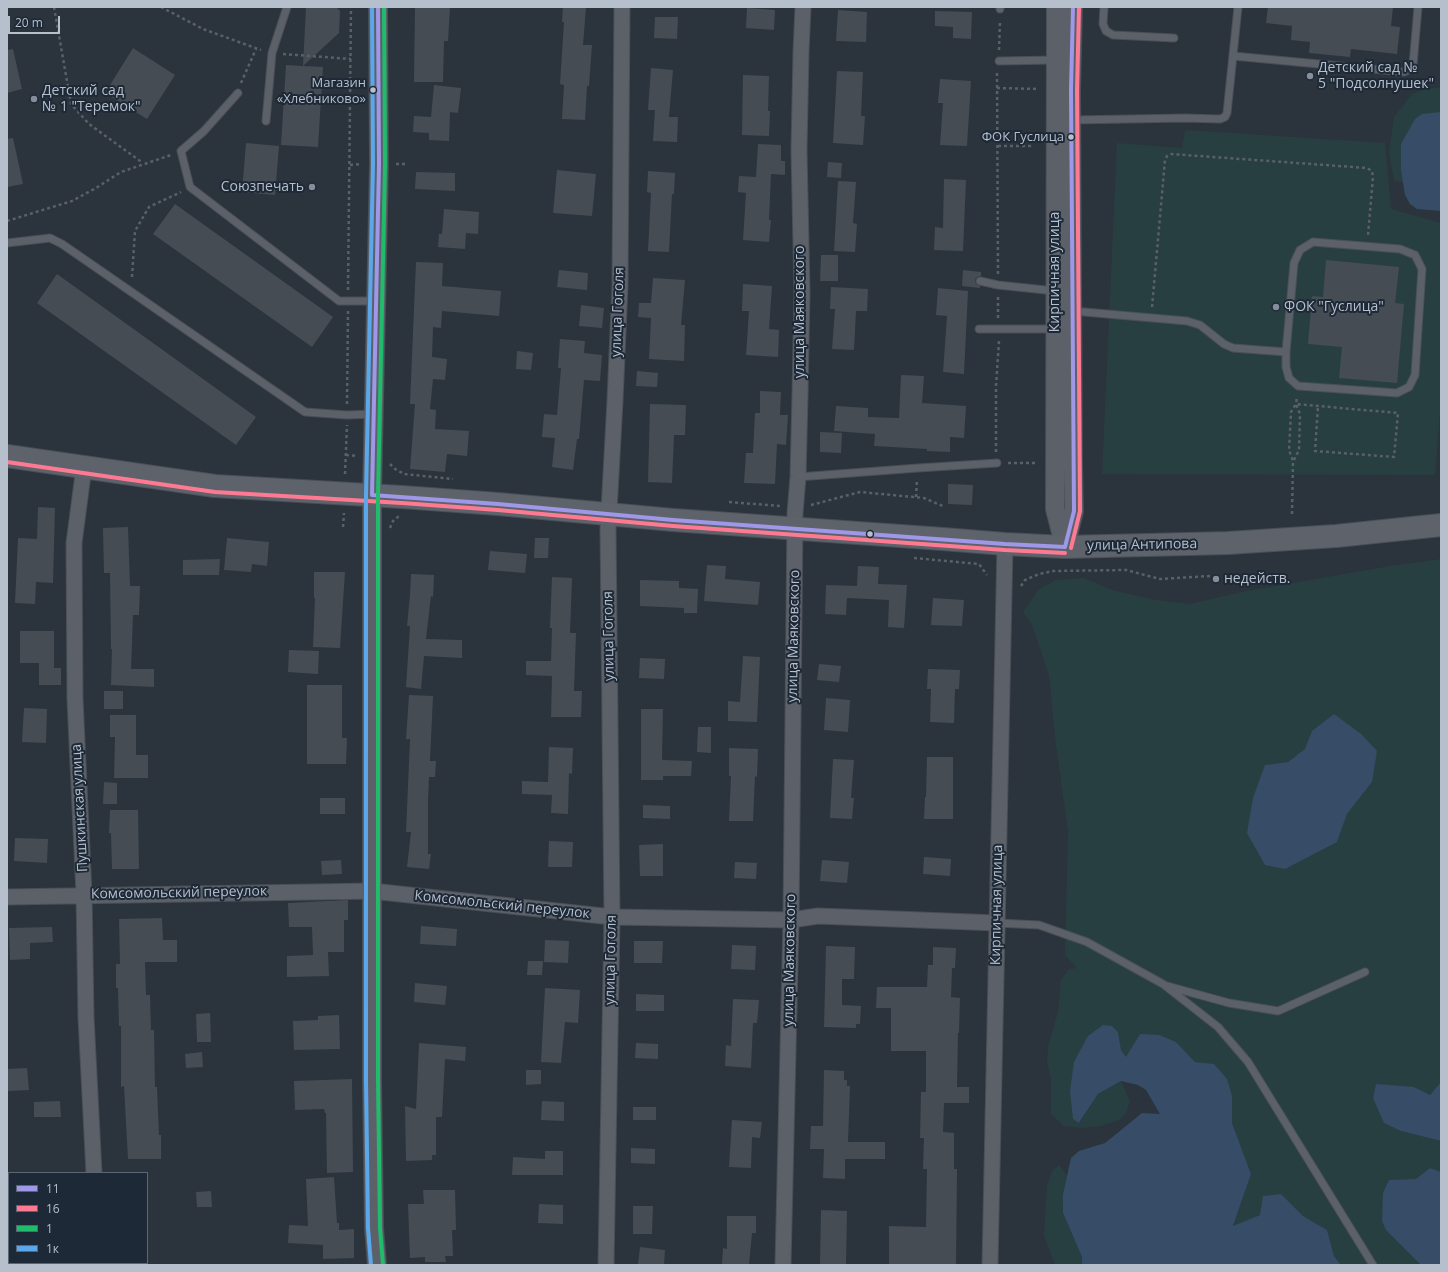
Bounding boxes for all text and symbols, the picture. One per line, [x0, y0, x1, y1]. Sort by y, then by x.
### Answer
scale bar [10, 8, 62, 34]
text: 20 m [15, 14, 43, 31]
place label: Детский сад № 5 "Подсолнушек" [1318, 60, 1434, 92]
marker: Детский сад № 5 "Подсолнушек" [1305, 71, 1315, 81]
place label: Магазин «Хлебниково» [277, 75, 366, 106]
place label: Детский сад № 1 "Теремок" [42, 83, 141, 116]
marker: Магазин «Хлебниково» [368, 85, 378, 95]
marker: Детский сад № 1 "Теремок" [29, 94, 39, 104]
place label: ФОК Гуслица [982, 129, 1064, 145]
marker: ФОК Гуслица [1066, 132, 1076, 142]
place label: Союзпечать [221, 179, 304, 195]
marker: Союзпечать [307, 182, 317, 192]
street label: Кирпичная улица [1047, 212, 1063, 332]
street label: улица Маяковского [792, 246, 808, 378]
street label: улица Гоголя [608, 267, 628, 357]
place label: ФОК "Гуслица" [1284, 299, 1384, 315]
marker: ФОК "Гуслица" [1271, 302, 1281, 312]
unlabelled marker [865, 529, 875, 539]
street label: улица Антипова [1087, 536, 1197, 554]
street label: улица Маяковского [784, 569, 804, 703]
place label: недейств. [1224, 571, 1291, 587]
marker: недейств. [1211, 574, 1221, 584]
street label: улица Гоголя [600, 591, 618, 681]
street label: Пушкинская улица [68, 744, 92, 872]
street label: Кирпичная улица [988, 845, 1006, 965]
street label: Комсомольский переулок [91, 883, 267, 903]
street label: Комсомольский переулок [413, 887, 591, 923]
street label: улица Маяковского [780, 893, 800, 1027]
street label: улица Гоголя [602, 915, 620, 1005]
legend [8, 1172, 148, 1264]
text: 11 [46, 1180, 60, 1197]
text: 16 [46, 1200, 60, 1217]
text: 1 [46, 1220, 53, 1237]
text: 1к [46, 1240, 59, 1257]

